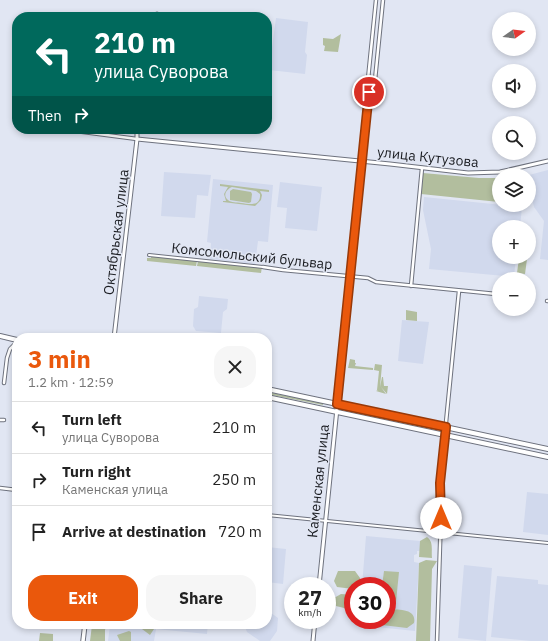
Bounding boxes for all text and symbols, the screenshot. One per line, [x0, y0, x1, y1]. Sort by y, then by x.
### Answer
north arrow [492, 12, 536, 56]
map controls [492, 12, 536, 316]
text: 210 m [94, 24, 176, 61]
icon: left [28, 28, 80, 80]
text: улица Суворова [94, 60, 228, 83]
button: sound [492, 64, 536, 108]
pin [352, 75, 386, 109]
icon: arrive [358, 81, 380, 103]
icon: right [70, 104, 92, 126]
text: Then [28, 106, 62, 125]
button: search [492, 116, 536, 160]
street label: улица Кутузова [376, 143, 480, 171]
street label: Октябрьская улица [99, 168, 133, 296]
button: layers [492, 168, 536, 212]
button: + [492, 220, 536, 264]
street label: Комсомольский бульвар [171, 239, 333, 273]
button: − [492, 272, 536, 316]
text: 3 min [28, 343, 91, 375]
button: close [214, 346, 256, 388]
text: 1.2 km · 12:59 [28, 374, 114, 391]
text: Turn left [62, 410, 122, 429]
icon: left [28, 417, 50, 439]
text: 210 m [212, 418, 256, 437]
street label: Каменская улица [303, 423, 333, 539]
text: улица Суворова [62, 429, 159, 446]
text: Turn right [62, 462, 131, 481]
icon: right [28, 469, 50, 491]
text: 250 m [212, 470, 256, 489]
text: Каменская улица [62, 481, 168, 498]
position arrow [420, 497, 462, 539]
icon: arrive [28, 521, 50, 543]
text: Arrive at destination [62, 522, 206, 541]
text: 720 m [218, 522, 262, 541]
button: Exit [28, 575, 138, 621]
button: Share [146, 575, 256, 621]
speed limit sign: 30 [344, 577, 396, 629]
text: 27 [298, 584, 322, 611]
text: km/h [298, 606, 322, 619]

